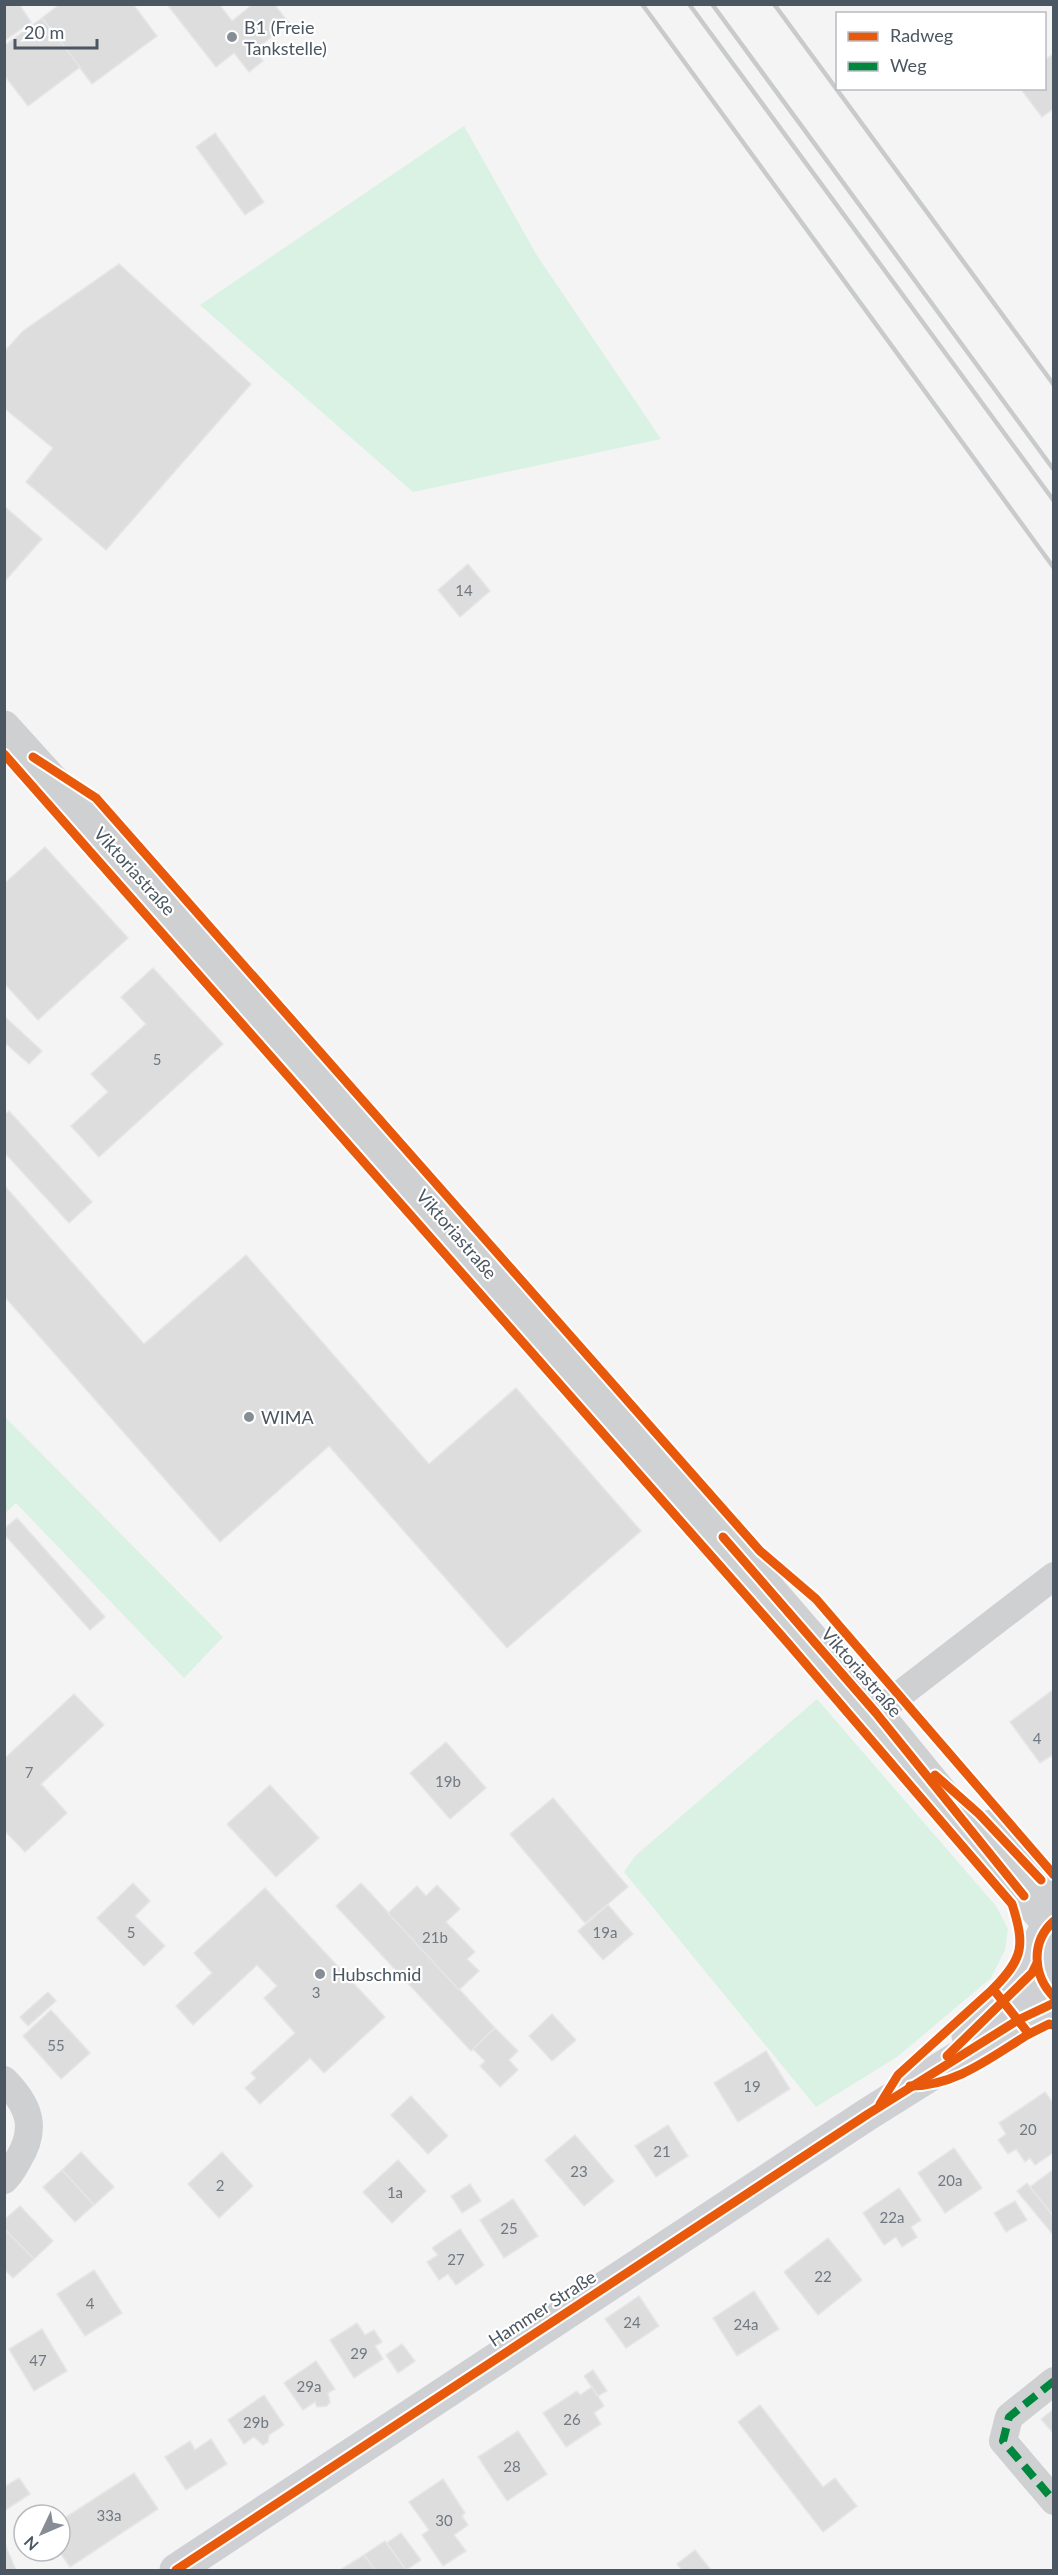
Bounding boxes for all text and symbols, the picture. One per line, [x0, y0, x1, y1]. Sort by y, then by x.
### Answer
scale bar [15, 12, 98, 50]
legend [836, 12, 1046, 90]
place label: B1 (Freie Tankstelle) [244, 16, 327, 59]
text: 20 m [24, 21, 64, 43]
text: Radweg [890, 24, 953, 46]
marker: B1 (Freie Tankstelle) [225, 30, 239, 44]
text: Weg [890, 54, 927, 76]
house number: 14 [455, 581, 473, 599]
street label: Viktoriastraße [89, 822, 181, 920]
house number: 5 [153, 1050, 161, 1068]
street label: Viktoriastraße [412, 1185, 502, 1283]
place label: WIMA [261, 1406, 314, 1428]
marker: WIMA [242, 1410, 256, 1424]
street label: Viktoriastraße [817, 1623, 907, 1721]
house number: 4 [1033, 1729, 1042, 1747]
house number: 7 [25, 1763, 34, 1781]
house number: 19b [435, 1772, 461, 1790]
house number: 5 [127, 1923, 135, 1941]
house number: 19a [593, 1923, 617, 1941]
house number: 21b [422, 1928, 448, 1946]
place label: Hubschmid [332, 1963, 421, 1985]
marker: Hubschmid [313, 1967, 327, 1981]
house number: 3 [312, 1983, 320, 2001]
house number: 55 [47, 2036, 65, 2054]
house number: 19 [743, 2077, 761, 2095]
house number: 20 [1019, 2120, 1037, 2138]
house number: 21 [653, 2142, 671, 2160]
house number: 23 [570, 2162, 588, 2180]
house number: 20a [938, 2171, 962, 2189]
house number: 2 [216, 2176, 224, 2194]
house number: 1a [387, 2183, 403, 2201]
house number: 22a [880, 2208, 904, 2226]
house number: 25 [500, 2219, 518, 2237]
house number: 27 [447, 2250, 465, 2268]
street label: Hammer Straße [484, 2265, 600, 2351]
house number: 22 [814, 2267, 832, 2285]
house number: 4 [86, 2294, 95, 2312]
house number: 24 [623, 2313, 641, 2331]
house number: 24a [734, 2315, 758, 2333]
house number: 29 [350, 2344, 368, 2362]
house number: 47 [29, 2351, 47, 2369]
house number: 29a [297, 2377, 321, 2395]
house number: 26 [563, 2410, 581, 2428]
house number: 29b [243, 2413, 269, 2431]
house number: 28 [503, 2457, 521, 2475]
north arrow [12, 2503, 72, 2563]
house number: 33a [97, 2506, 121, 2524]
house number: 30 [435, 2511, 453, 2529]
text: N [20, 2533, 42, 2555]

